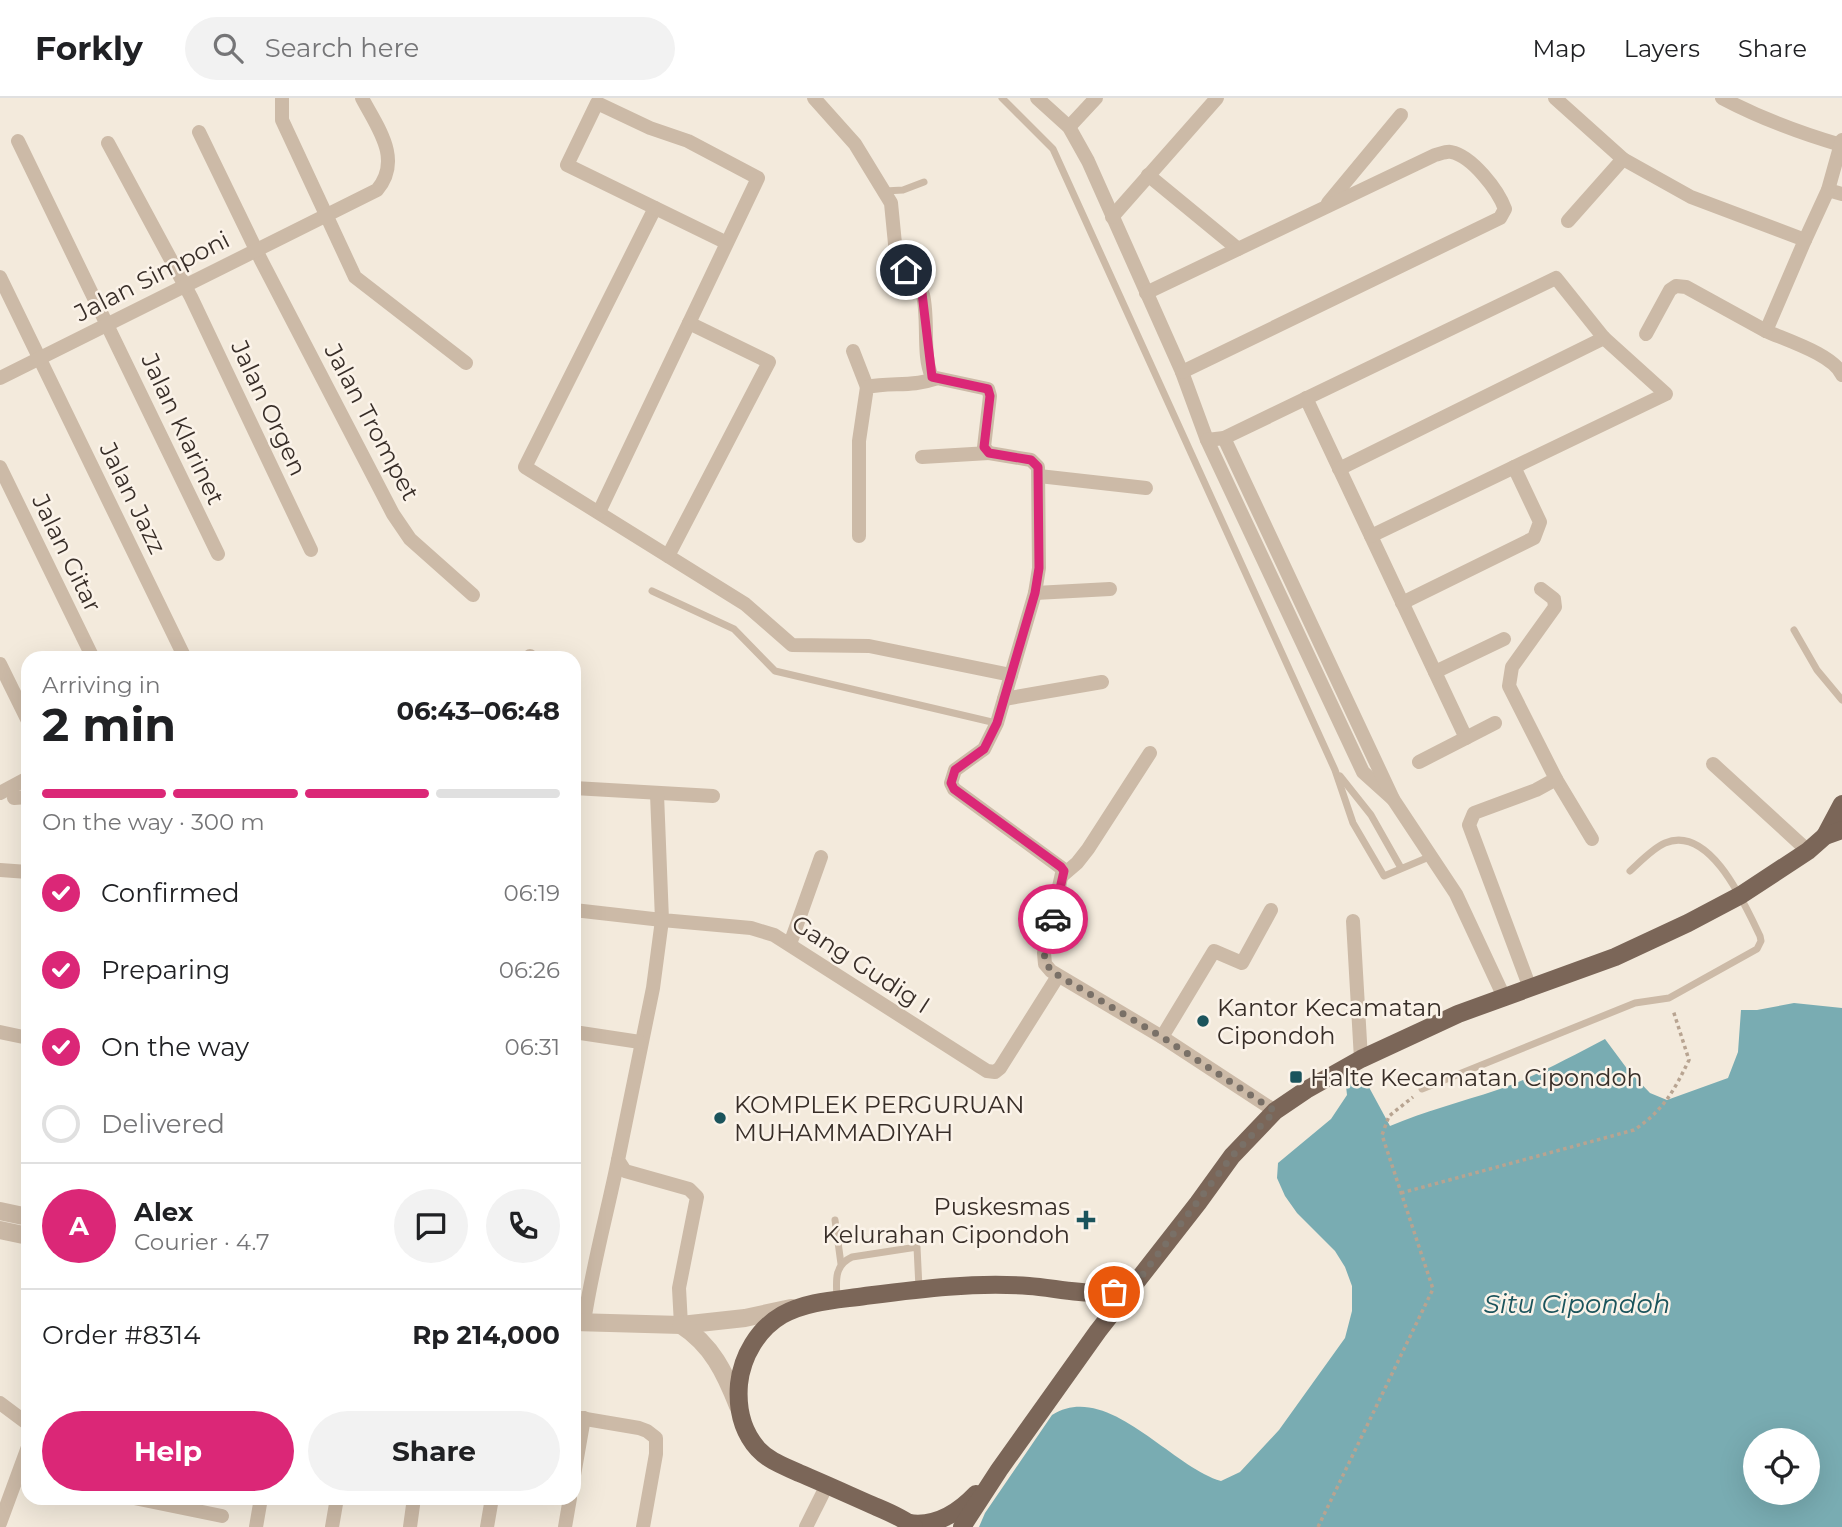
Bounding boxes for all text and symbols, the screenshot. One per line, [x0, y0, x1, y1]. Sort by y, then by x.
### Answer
search box [185, 17, 675, 80]
text: Forkly [35, 28, 143, 68]
icon: search [209, 29, 247, 67]
text: Search here [265, 32, 419, 64]
text: Map [1532, 34, 1586, 63]
text: Layers [1624, 34, 1700, 63]
text: Share [1738, 34, 1807, 63]
street label: Jalan Simponi [69, 224, 234, 328]
pin [876, 240, 936, 300]
icon: home [887, 251, 925, 289]
street label: Jalan Orgen [225, 335, 313, 480]
street label: Jalan Trompet [318, 338, 426, 505]
street label: Jalan Klarinet [135, 348, 231, 509]
street label: Jalan Jazz [93, 437, 172, 558]
street label: Jalan Gitar [26, 489, 108, 617]
text: Arriving in [42, 671, 161, 699]
text: 06:43–06:48 [396, 695, 560, 727]
text: 2 min [42, 696, 176, 753]
text: On the way · 300 m [42, 808, 265, 836]
icon: check [42, 874, 80, 912]
text: Confirmed [101, 877, 240, 909]
text: 06:19 [504, 879, 560, 907]
courier [1018, 884, 1088, 954]
icon: car [1034, 900, 1072, 938]
street label: Gang Gudig I [786, 909, 936, 1019]
icon: check [42, 951, 80, 989]
text: Preparing [101, 954, 230, 986]
text: 06:26 [499, 956, 560, 984]
place label: Kantor Kecamatan Cipondoh [1217, 993, 1442, 1050]
marker: Kantor Kecamatan Cipondoh [1195, 1013, 1211, 1029]
icon: check [42, 1028, 80, 1066]
text: On the way [101, 1031, 249, 1063]
text: 06:31 [505, 1033, 560, 1061]
place label: Halte Kecamatan Cipondoh [1310, 1063, 1643, 1092]
marker: Halte Kecamatan Cipondoh [1288, 1069, 1304, 1085]
place label: KOMPLEK PERGURUAN MUHAMMADIYAH [734, 1090, 1024, 1147]
text: Delivered [101, 1108, 225, 1140]
marker: KOMPLEK PERGURUAN MUHAMMADIYAH [712, 1110, 728, 1126]
button: chat [394, 1189, 468, 1263]
button: phone [486, 1189, 560, 1263]
place label: Puskesmas Kelurahan Cipondoh [822, 1192, 1070, 1249]
text: Alex [134, 1196, 193, 1228]
text: A [69, 1210, 89, 1242]
marker: Puskesmas Kelurahan Cipondoh [1076, 1210, 1096, 1230]
text: Courier · 4.7 [134, 1228, 270, 1256]
pin [1084, 1262, 1144, 1322]
icon: bag [1095, 1273, 1133, 1311]
water label: Situ Cipondoh [1484, 1288, 1670, 1320]
text: Order #8314 [42, 1319, 200, 1351]
text: Rp 214,000 [412, 1319, 560, 1351]
button: Help [42, 1411, 294, 1491]
button: Share [308, 1411, 560, 1491]
map controls [1743, 1428, 1820, 1505]
button: locate [1743, 1428, 1820, 1505]

